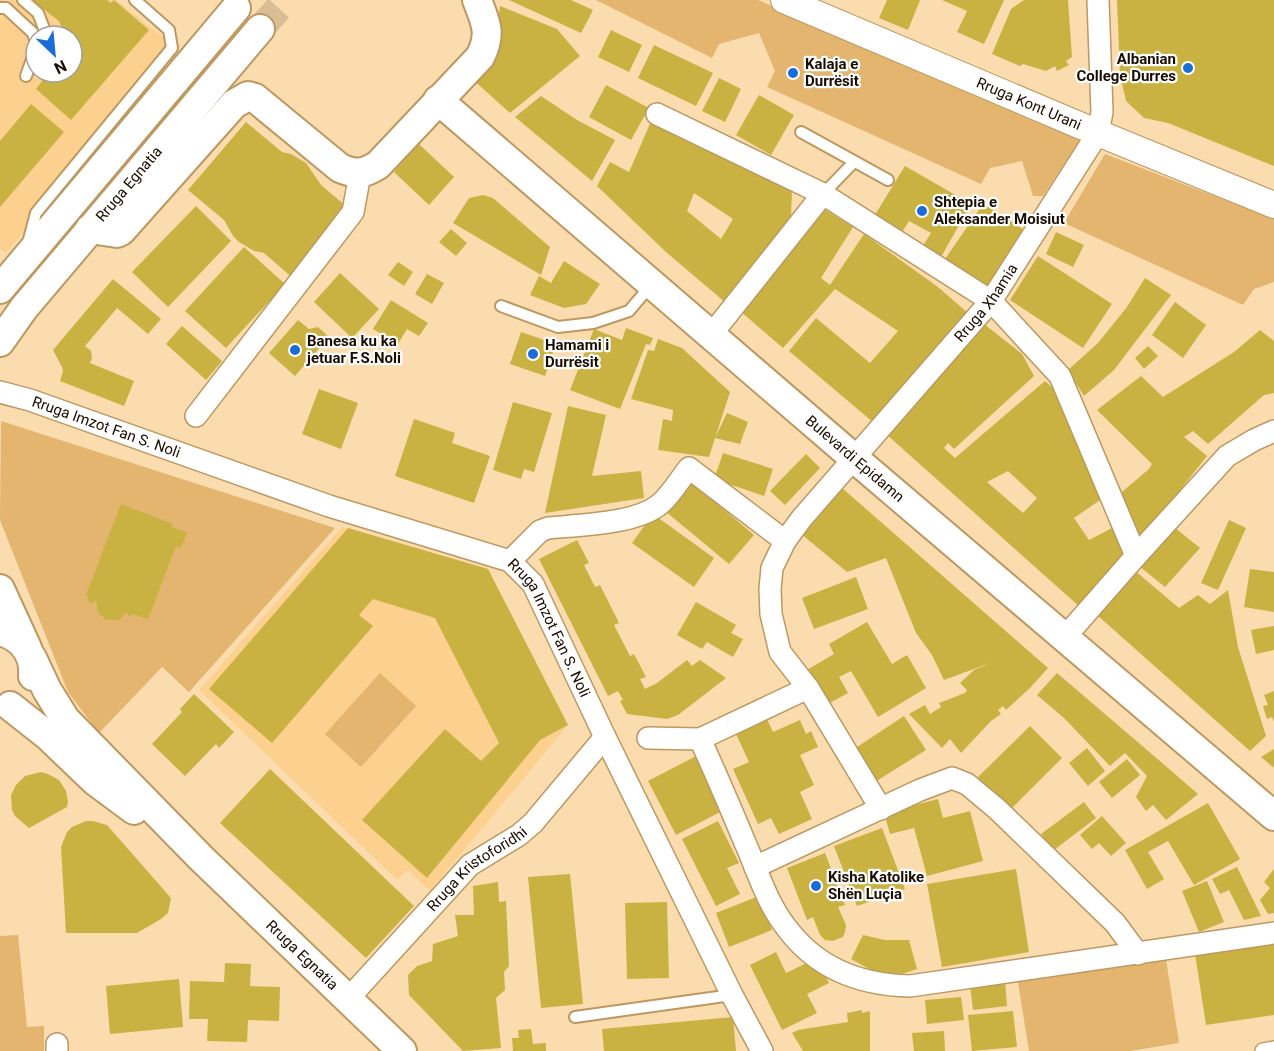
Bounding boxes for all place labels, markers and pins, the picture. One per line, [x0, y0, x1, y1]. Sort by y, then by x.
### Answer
place label: Albanian College Durres [1076, 50, 1176, 85]
place label: Kalaja e Durrësit [805, 55, 859, 90]
marker: Albanian College Durres [1181, 61, 1195, 75]
marker: Kalaja e Durrësit [786, 66, 800, 80]
place label: Shtepia e Aleksander Moisiut [934, 193, 1065, 228]
marker: Shtepia e Aleksander Moisiut [915, 204, 929, 218]
place label: Banesa ku ka jetuar F.S.Noli [306, 332, 401, 367]
place label: Hamami i Durrësit [545, 336, 609, 371]
marker: Banesa ku ka jetuar F.S.Noli [288, 343, 302, 357]
marker: Hamami i Durrësit [526, 347, 540, 361]
place label: Kisha Katolike Shën Luçia [828, 868, 924, 903]
marker: Kisha Katolike Shën Luçia [809, 879, 823, 893]

